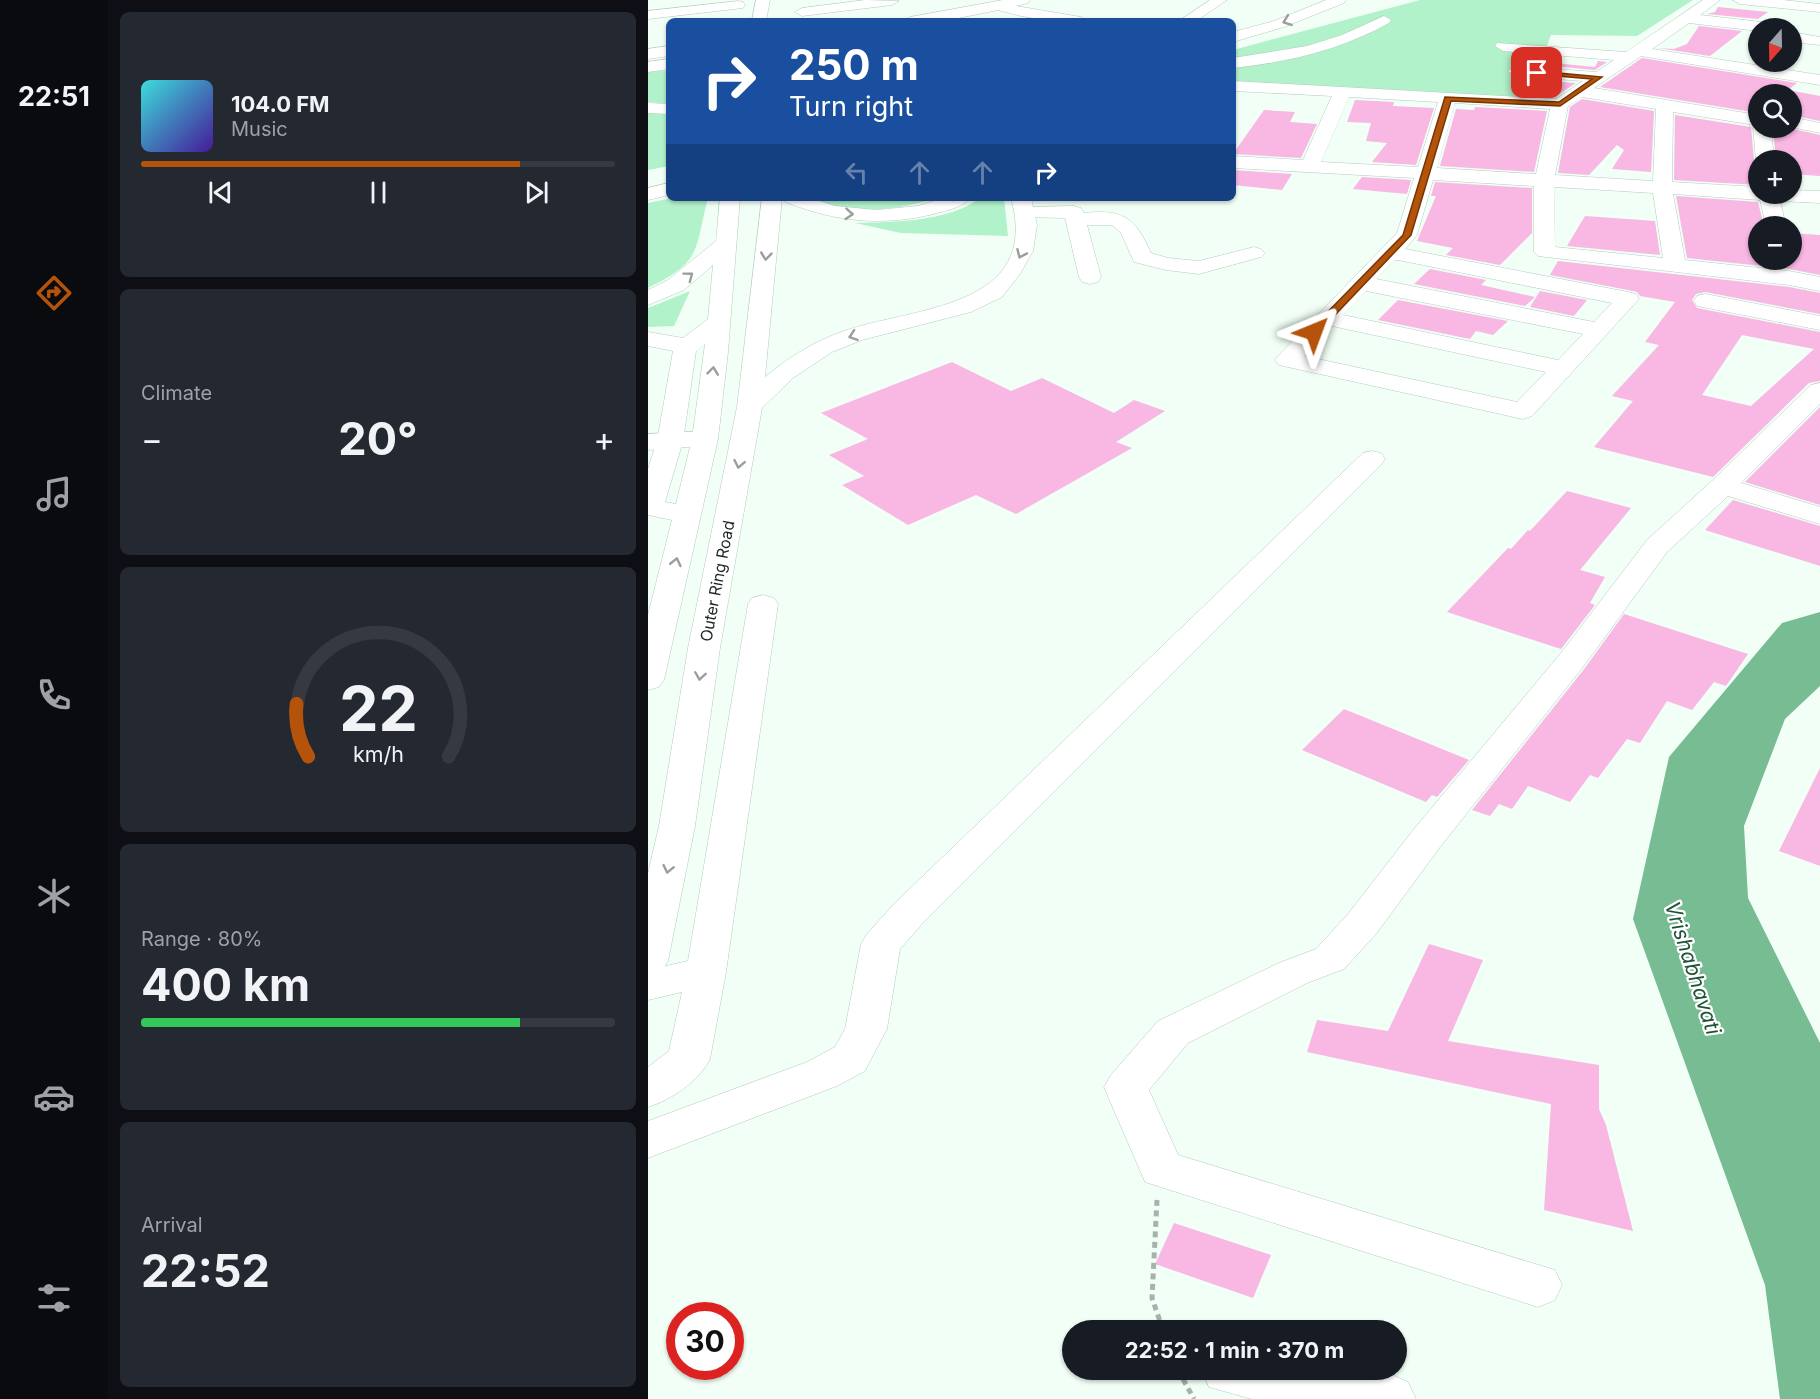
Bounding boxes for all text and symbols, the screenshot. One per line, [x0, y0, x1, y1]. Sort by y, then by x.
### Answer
one-way arrow [1282, 14, 1293, 27]
north arrow [1748, 18, 1802, 72]
map controls [1748, 18, 1802, 270]
text: 250 m [789, 39, 919, 90]
icon: right [690, 42, 768, 120]
pin [1511, 47, 1562, 98]
icon: arrive [1520, 56, 1553, 89]
text: 22:51 [18, 80, 90, 113]
button: search [1748, 84, 1802, 138]
text: Turn right [789, 90, 913, 123]
text: 104.0 FM [231, 91, 330, 117]
text: Music [231, 117, 288, 141]
button: + [1748, 150, 1802, 204]
icon: left [840, 156, 873, 189]
icon: ahead [903, 156, 936, 189]
icon: ahead [966, 156, 999, 189]
icon: right [1029, 156, 1062, 189]
icon: previous [204, 176, 237, 209]
icon: pause [362, 176, 395, 209]
icon: next [520, 176, 553, 209]
one-way arrow [844, 207, 853, 220]
button: − [1748, 216, 1802, 270]
one-way arrow [1016, 248, 1028, 259]
one-way arrow [760, 252, 773, 261]
icon: directions [33, 272, 75, 314]
one-way arrow [682, 272, 693, 283]
position arrow [1282, 300, 1346, 364]
one-way arrow [848, 329, 859, 342]
one-way arrow [707, 366, 719, 376]
text: Climate [141, 381, 212, 405]
text: 20° [338, 411, 418, 466]
text: − [141, 419, 163, 459]
text: + [593, 419, 615, 459]
one-way arrow [733, 459, 746, 469]
icon: music [33, 473, 75, 515]
street label: Outer Ring Road [695, 519, 739, 643]
one-way arrow [669, 557, 682, 567]
text: 22 [339, 671, 417, 746]
one-way arrow [694, 672, 706, 681]
icon: phone [33, 674, 75, 716]
text: km/h [353, 741, 403, 767]
one-way arrow [662, 863, 675, 873]
icon: climate [33, 875, 75, 917]
water label: Vrishabhavati [1660, 898, 1727, 1039]
text: Range · 80% [141, 927, 262, 951]
text: 400 km [141, 957, 310, 1012]
icon: car [33, 1076, 75, 1118]
text: Arrival [141, 1213, 203, 1237]
text: 22:52 [141, 1243, 270, 1298]
icon: filters [33, 1277, 75, 1319]
speed limit sign: 30 [666, 1302, 744, 1380]
text: 22:52 · 1 min · 370 m [1125, 1337, 1344, 1363]

